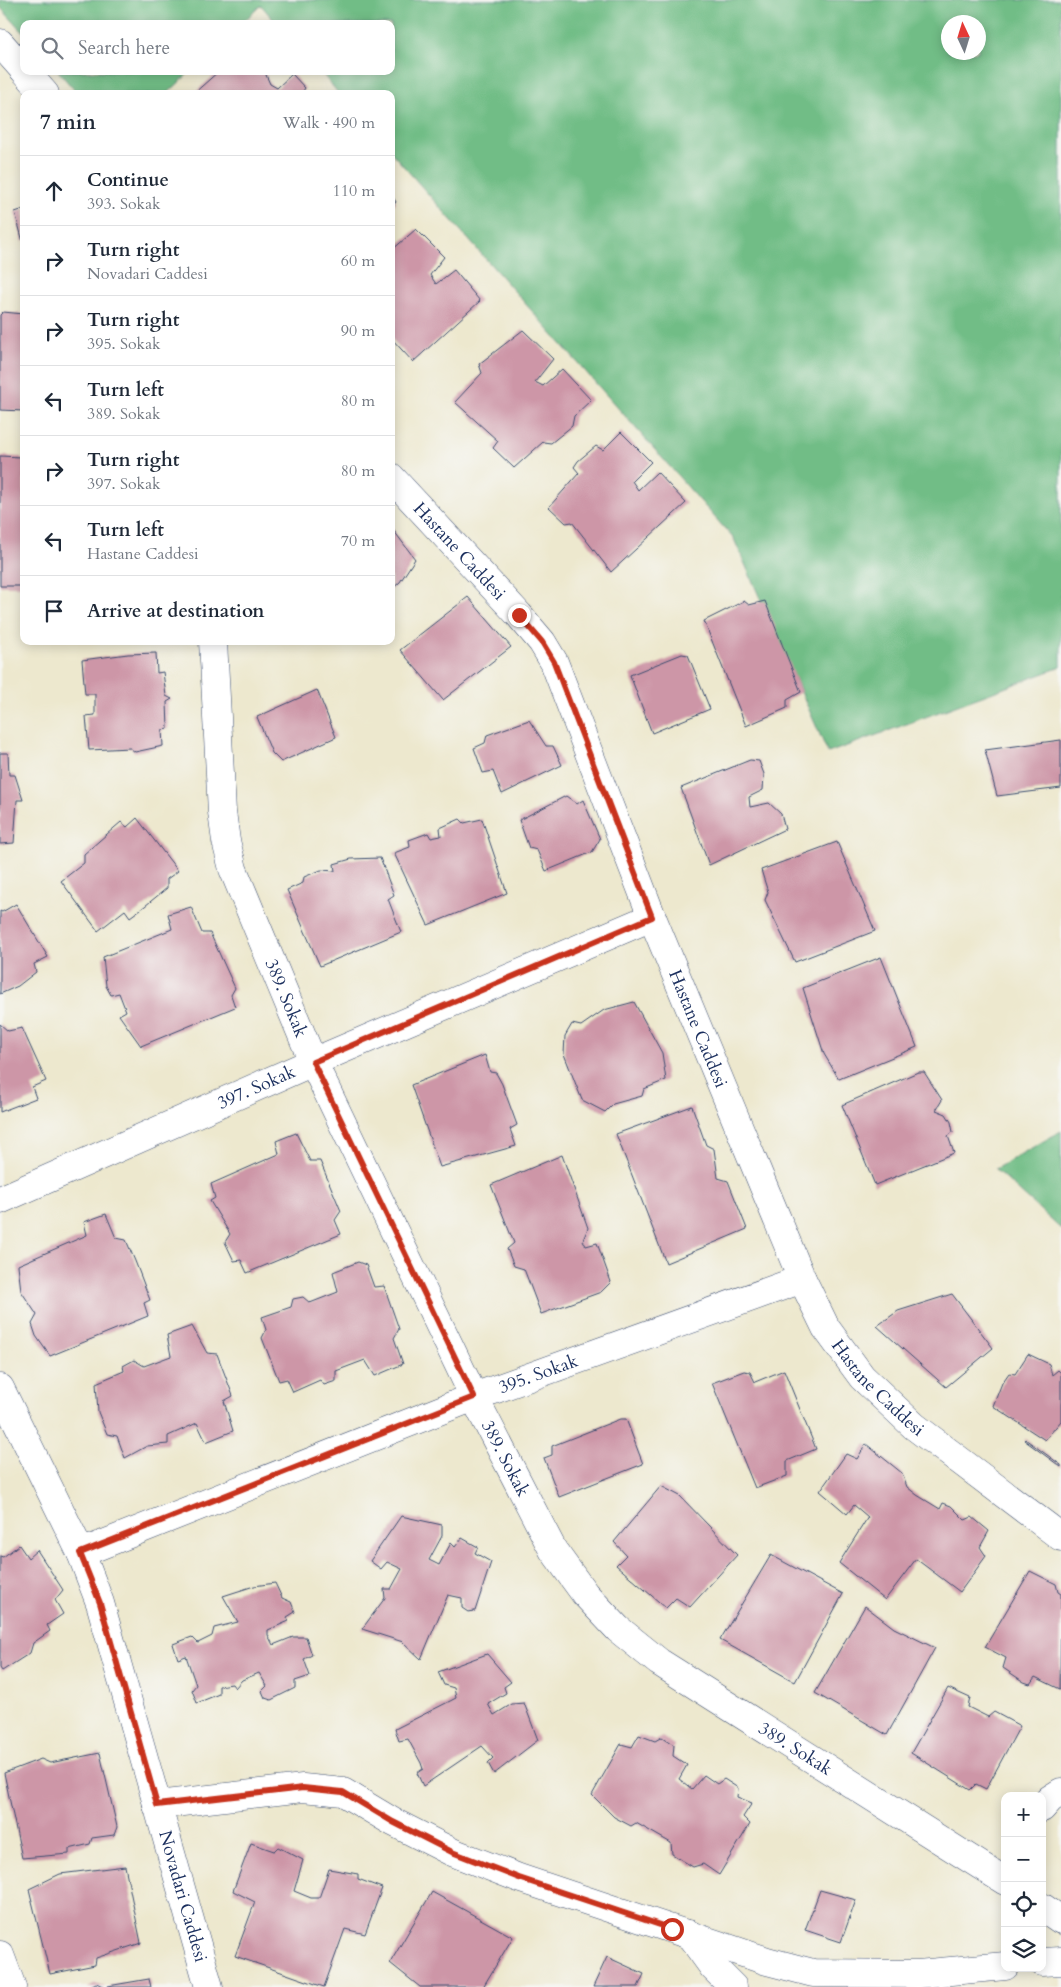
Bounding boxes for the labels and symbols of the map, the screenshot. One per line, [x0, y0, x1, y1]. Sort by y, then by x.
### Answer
north arrow [941, 15, 986, 60]
street label: Hastane Caddesi [407, 497, 511, 606]
route end [508, 604, 531, 627]
street label: 389. Sokak [259, 955, 314, 1042]
street label: Hastane Caddesi [662, 966, 733, 1092]
street label: 397. Sokak [213, 1059, 300, 1116]
street label: Hastane Caddesi [825, 1334, 929, 1442]
street label: 395. Sokak [495, 1348, 582, 1400]
street label: 389. Sokak [475, 1416, 536, 1501]
street label: 389. Sokak [754, 1716, 837, 1782]
street label: Novadari Caddesi [152, 1827, 213, 1965]
route start [661, 1918, 684, 1941]

